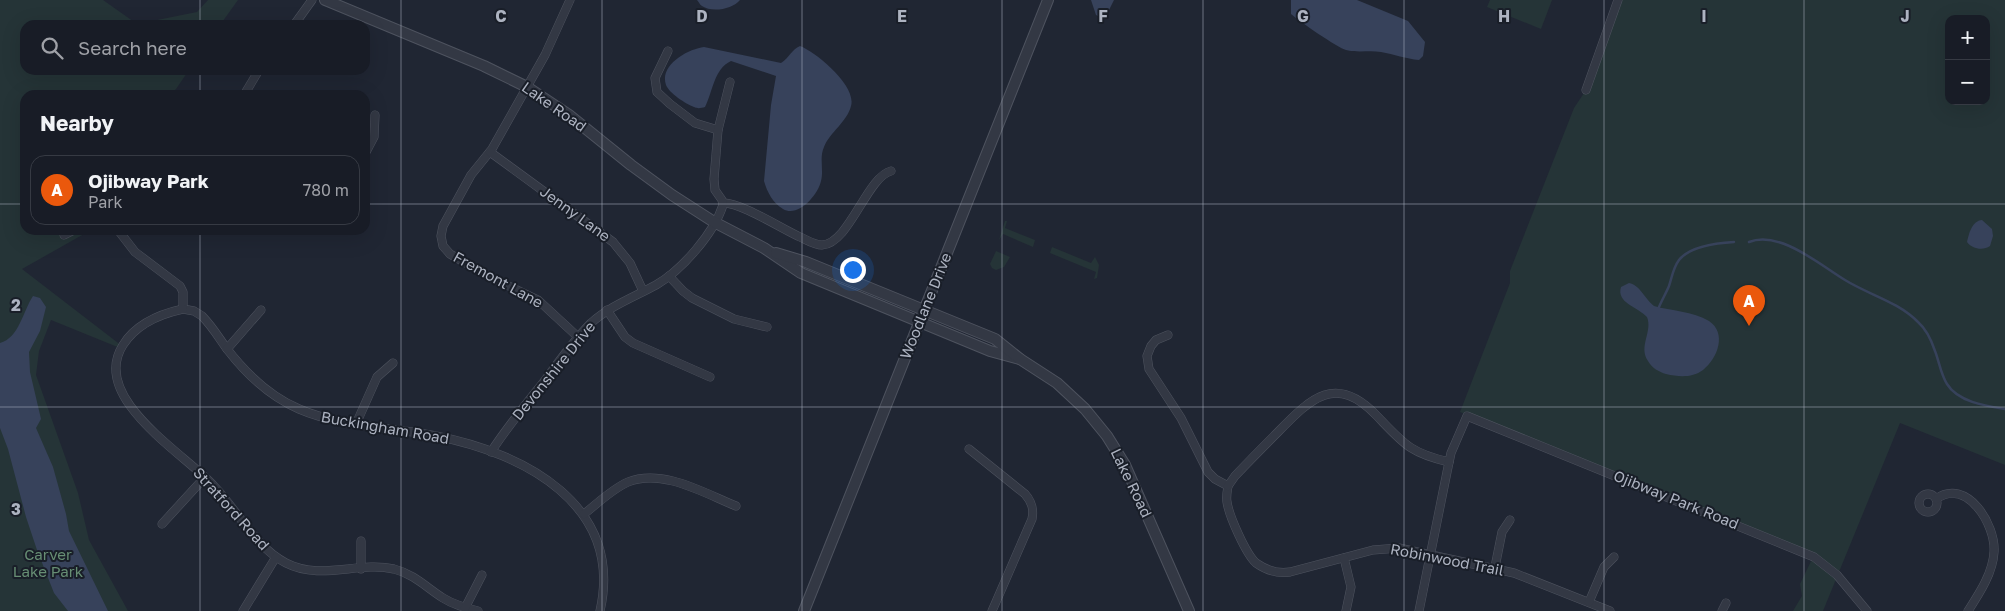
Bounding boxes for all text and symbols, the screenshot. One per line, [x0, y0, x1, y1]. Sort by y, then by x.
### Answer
text: C [495, 6, 507, 26]
text: D [696, 6, 708, 26]
text: E [897, 6, 907, 26]
text: F [1098, 6, 1108, 26]
text: G [1297, 6, 1309, 26]
text: H [1498, 6, 1510, 26]
text: I [1701, 6, 1707, 26]
text: J [1900, 6, 1910, 26]
map controls [1945, 15, 1990, 105]
button: + [1945, 15, 1990, 60]
search box [20, 20, 370, 75]
icon: search [38, 34, 66, 62]
text: Search here [78, 36, 187, 59]
button: − [1945, 60, 1990, 105]
street label: Lake Road [519, 77, 590, 135]
text: Nearby [40, 110, 114, 136]
text: Ojibway Park [88, 169, 209, 192]
text: A [51, 180, 63, 200]
text: 780 m [303, 180, 349, 200]
street label: Jenny Lane [537, 182, 614, 245]
text: Park [88, 192, 123, 212]
street label: Fremont Lane [451, 247, 547, 311]
street label: Woodlane Drive [896, 250, 955, 361]
your location [840, 257, 866, 283]
pin: A [1733, 285, 1765, 326]
text: 2 [11, 295, 21, 315]
street label: Devonshire Drive [508, 317, 599, 423]
street label: Buckingham Road [320, 407, 451, 447]
street label: Lake Road [1107, 445, 1156, 520]
street label: Stratford Road [190, 463, 274, 553]
street label: Ojibway Park Road [1611, 466, 1742, 532]
text: 3 [11, 499, 21, 519]
street label: Robinwood Trail [1389, 539, 1506, 579]
park label: Carver Lake Park [13, 545, 84, 580]

